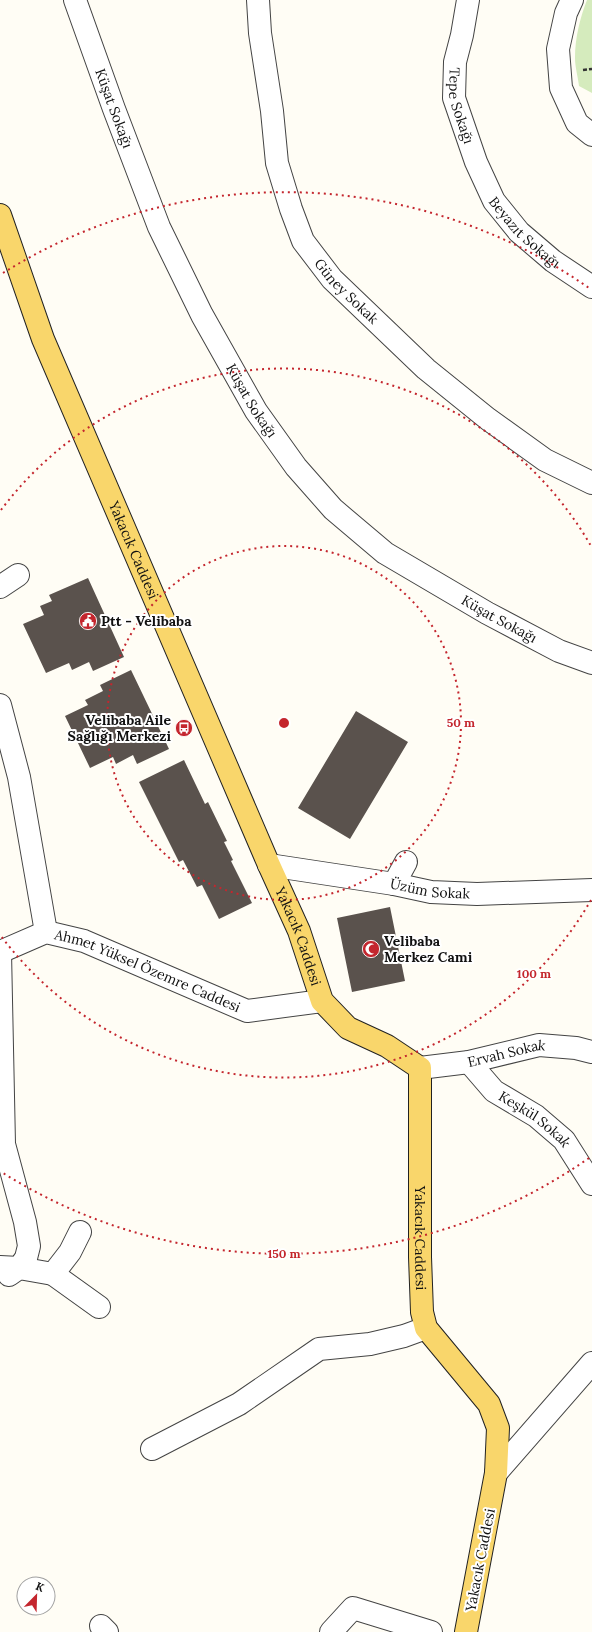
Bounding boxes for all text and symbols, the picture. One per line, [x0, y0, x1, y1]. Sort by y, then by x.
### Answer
street label: Küşat Sokağı [91, 66, 137, 151]
street label: Tepe Sokağı [445, 67, 478, 146]
street label: Beyazıt Sokağı [485, 193, 564, 272]
street label: Güney Sokak [311, 255, 383, 328]
street label: Küşat Sokağı [222, 360, 281, 441]
street label: Yakacık Caddesi [104, 498, 163, 602]
street label: Küşat Sokağı [458, 591, 540, 647]
public building icon: Ptt - Velibaba [78, 611, 98, 631]
place label: Ptt - Velibaba [101, 612, 192, 630]
place label: Velibaba Aile Sağlığı Merkezi [68, 711, 171, 745]
text: 50 m [447, 715, 475, 730]
centre of rings [277, 716, 291, 730]
bus stop icon: Velibaba Aile Sağlığı Merkezi [174, 718, 194, 738]
street label: Üzüm Sokak [389, 874, 471, 903]
street label: Yakacık Caddesi [271, 883, 325, 988]
street label: Ahmet Yüksel Özemre Caddesi [52, 925, 243, 1016]
place label: Velibaba Merkez Cami [384, 932, 473, 966]
mosque icon: Velibaba Merkez Cami [361, 939, 381, 959]
text: 100 m [517, 966, 551, 981]
street label: Ervah Sokak [466, 1036, 547, 1071]
street label: Keşkül Sokak [495, 1087, 575, 1151]
street label: Yakacık Caddesi [411, 1185, 430, 1291]
text: 150 m [267, 1246, 301, 1261]
street label: Yakacık Caddesi [461, 1507, 499, 1614]
north arrow [16, 1576, 56, 1616]
text: K [34, 1579, 46, 1595]

